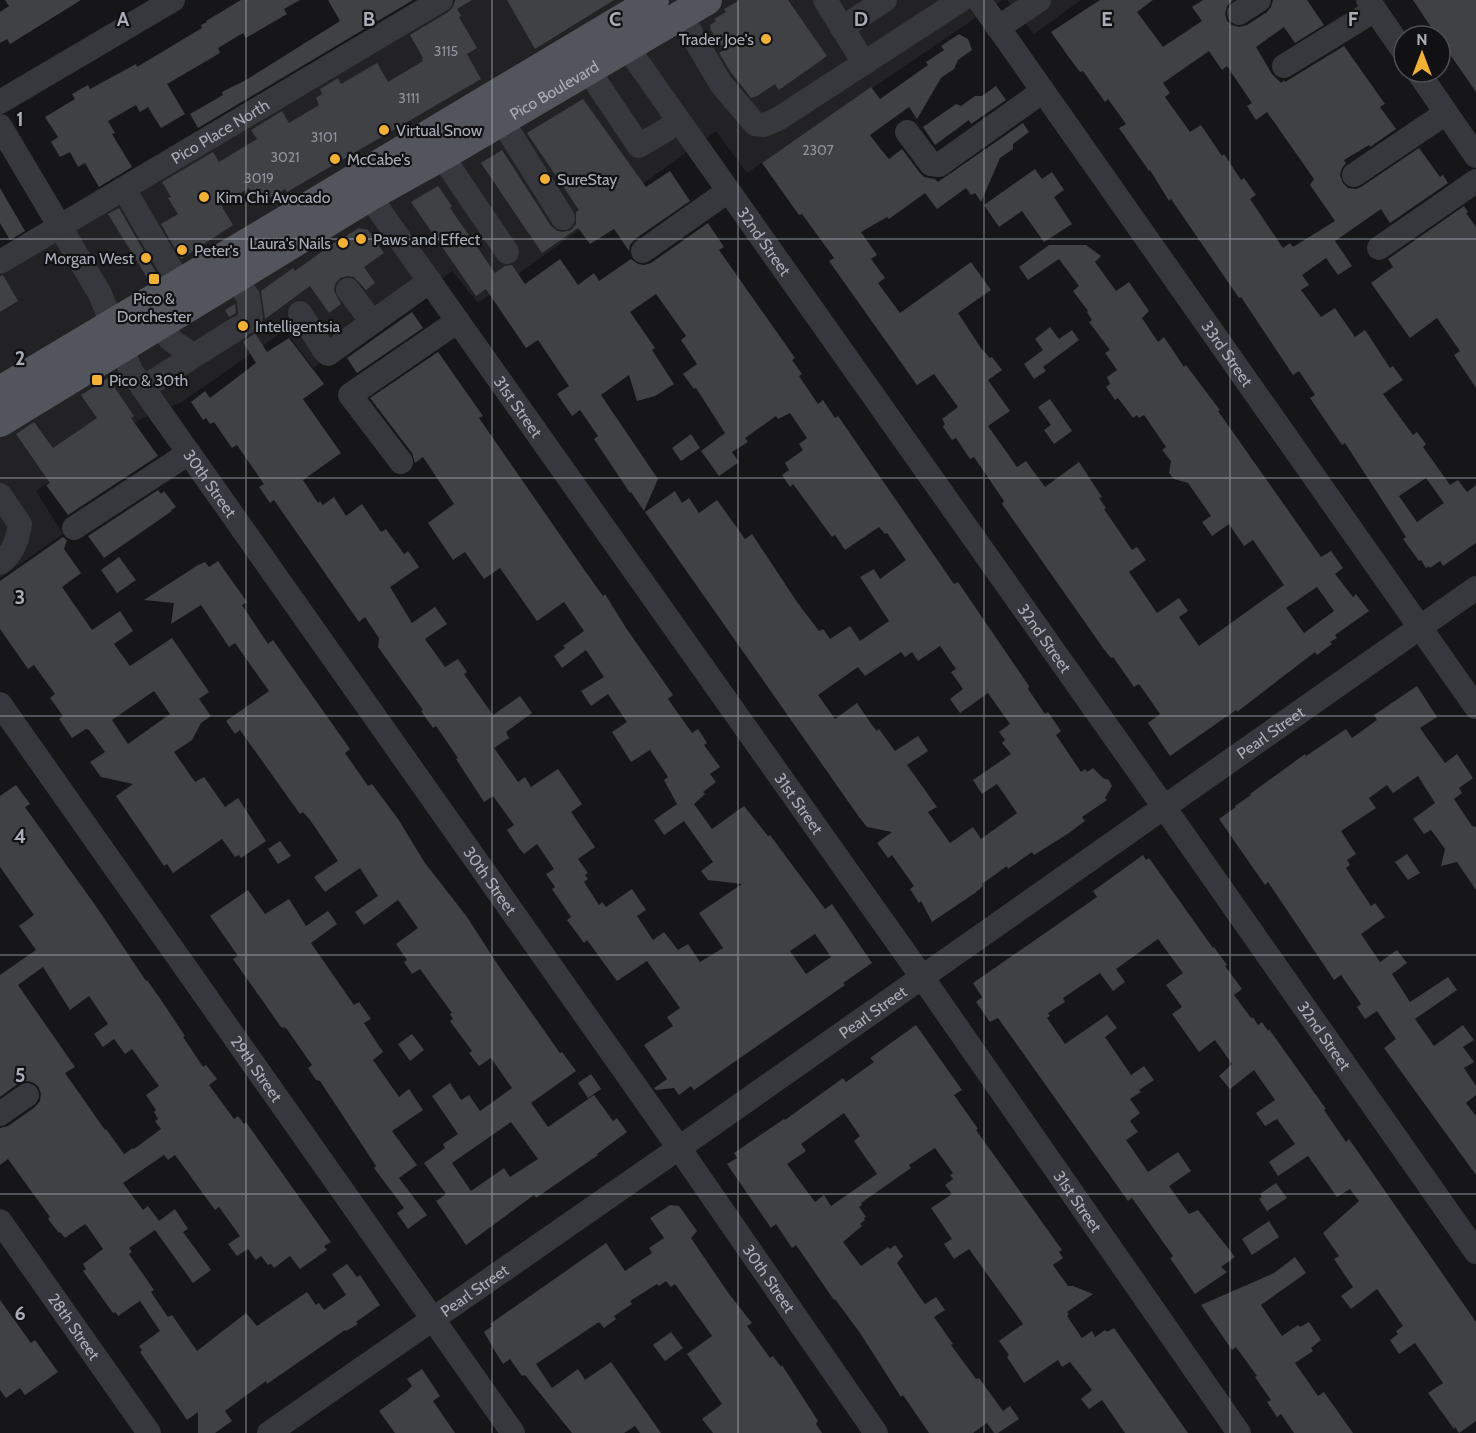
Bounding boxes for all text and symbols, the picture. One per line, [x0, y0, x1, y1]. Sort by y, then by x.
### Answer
text: A [117, 7, 130, 31]
text: B [363, 7, 375, 31]
text: C [609, 7, 621, 31]
text: D [854, 7, 868, 31]
text: E [1101, 7, 1113, 31]
text: F [1348, 7, 1359, 31]
north arrow [1392, 24, 1452, 84]
place label: Trader Joe's [679, 30, 754, 49]
text: N [1416, 30, 1428, 49]
marker: Trader Joe's [759, 32, 773, 46]
house number: 3115 [434, 42, 458, 60]
street label: Pico Boulevard [506, 57, 602, 124]
house number: 3111 [398, 89, 420, 107]
street label: Pico Place North [168, 95, 273, 168]
text: 1 [16, 107, 24, 131]
place label: Virtual Snow [396, 121, 483, 140]
marker: Virtual Snow [377, 123, 391, 137]
house number: 3101 [311, 128, 337, 146]
house number: 2307 [802, 141, 834, 159]
house number: 3021 [270, 148, 300, 166]
place label: McCabe's [347, 150, 411, 169]
marker: McCabe's [328, 152, 342, 166]
house number: 3019 [244, 169, 274, 187]
place label: SureStay [557, 170, 617, 189]
marker: SureStay [538, 172, 552, 186]
place label: Kim Chi Avocado [216, 188, 331, 207]
marker: Kim Chi Avocado [197, 190, 211, 204]
street label: 32nd Street [733, 204, 795, 280]
place label: Paws and Effect [373, 230, 481, 249]
marker: Paws and Effect [354, 232, 368, 246]
place label: Laura's Nails [249, 234, 331, 253]
marker: Laura's Nails [336, 236, 350, 250]
place label: Peter's [194, 241, 239, 260]
marker: Peter's [175, 243, 189, 257]
place label: Morgan West [45, 249, 135, 268]
marker: Morgan West [139, 251, 153, 265]
marker: Pico & Dorchester [147, 272, 161, 286]
place label: Pico & Dorchester [117, 289, 192, 326]
place label: Intelligentsia [255, 317, 341, 336]
street label: 33rd Street [1197, 317, 1257, 391]
marker: Intelligentsia [236, 319, 250, 333]
text: 2 [15, 346, 25, 370]
place label: Pico & 30th [109, 371, 188, 390]
marker: Pico & 30th [90, 373, 104, 387]
street label: 31st Street [490, 373, 546, 442]
street label: 30th Street [179, 446, 241, 522]
text: 3 [15, 585, 25, 609]
street label: 32nd Street [1013, 600, 1075, 677]
street label: Pearl Street [1233, 702, 1309, 763]
street label: 31st Street [770, 769, 827, 838]
text: 4 [14, 824, 26, 848]
street label: 30th Street [459, 843, 521, 919]
street label: Pearl Street [835, 982, 911, 1043]
street label: 32nd Street [1293, 998, 1355, 1074]
street label: 29th Street [227, 1032, 286, 1106]
text: 5 [15, 1063, 25, 1087]
street label: 31st Street [1050, 1167, 1106, 1237]
street label: 30th Street [739, 1241, 799, 1317]
street label: Pearl Street [437, 1260, 513, 1321]
street label: 28th Street [44, 1290, 104, 1364]
text: 6 [14, 1301, 26, 1325]

